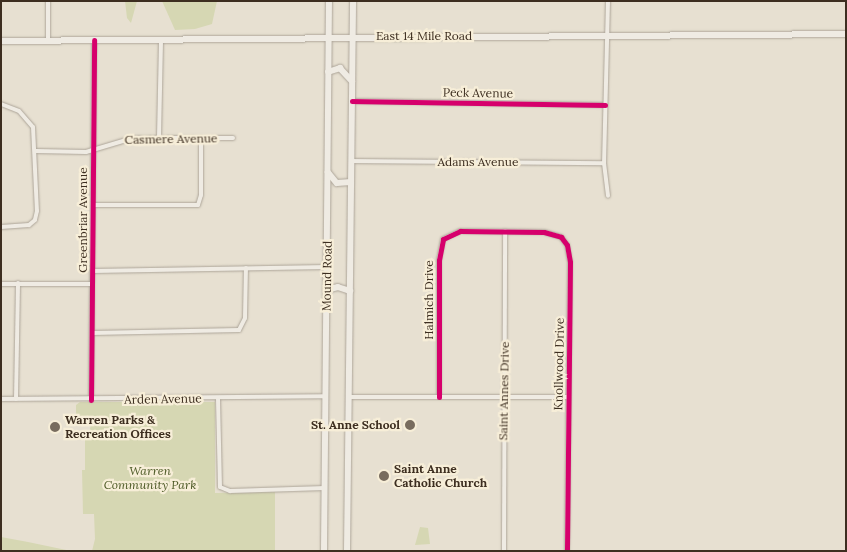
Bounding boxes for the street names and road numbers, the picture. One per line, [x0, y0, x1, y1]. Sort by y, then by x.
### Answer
street label: East 14 Mile Road [376, 29, 472, 43]
street label: Peck Avenue [443, 85, 513, 101]
street label: Casmere Avenue [124, 131, 218, 147]
street label: Adams Avenue [437, 155, 519, 169]
street label: Greenbriar Avenue [76, 167, 90, 273]
street label: Mound Road [319, 241, 335, 311]
street label: Halmich Drive [422, 260, 436, 340]
street label: Knollwood Drive [551, 317, 567, 411]
street label: Saint Annes Drive [496, 342, 512, 440]
street label: Arden Avenue [124, 391, 202, 407]

